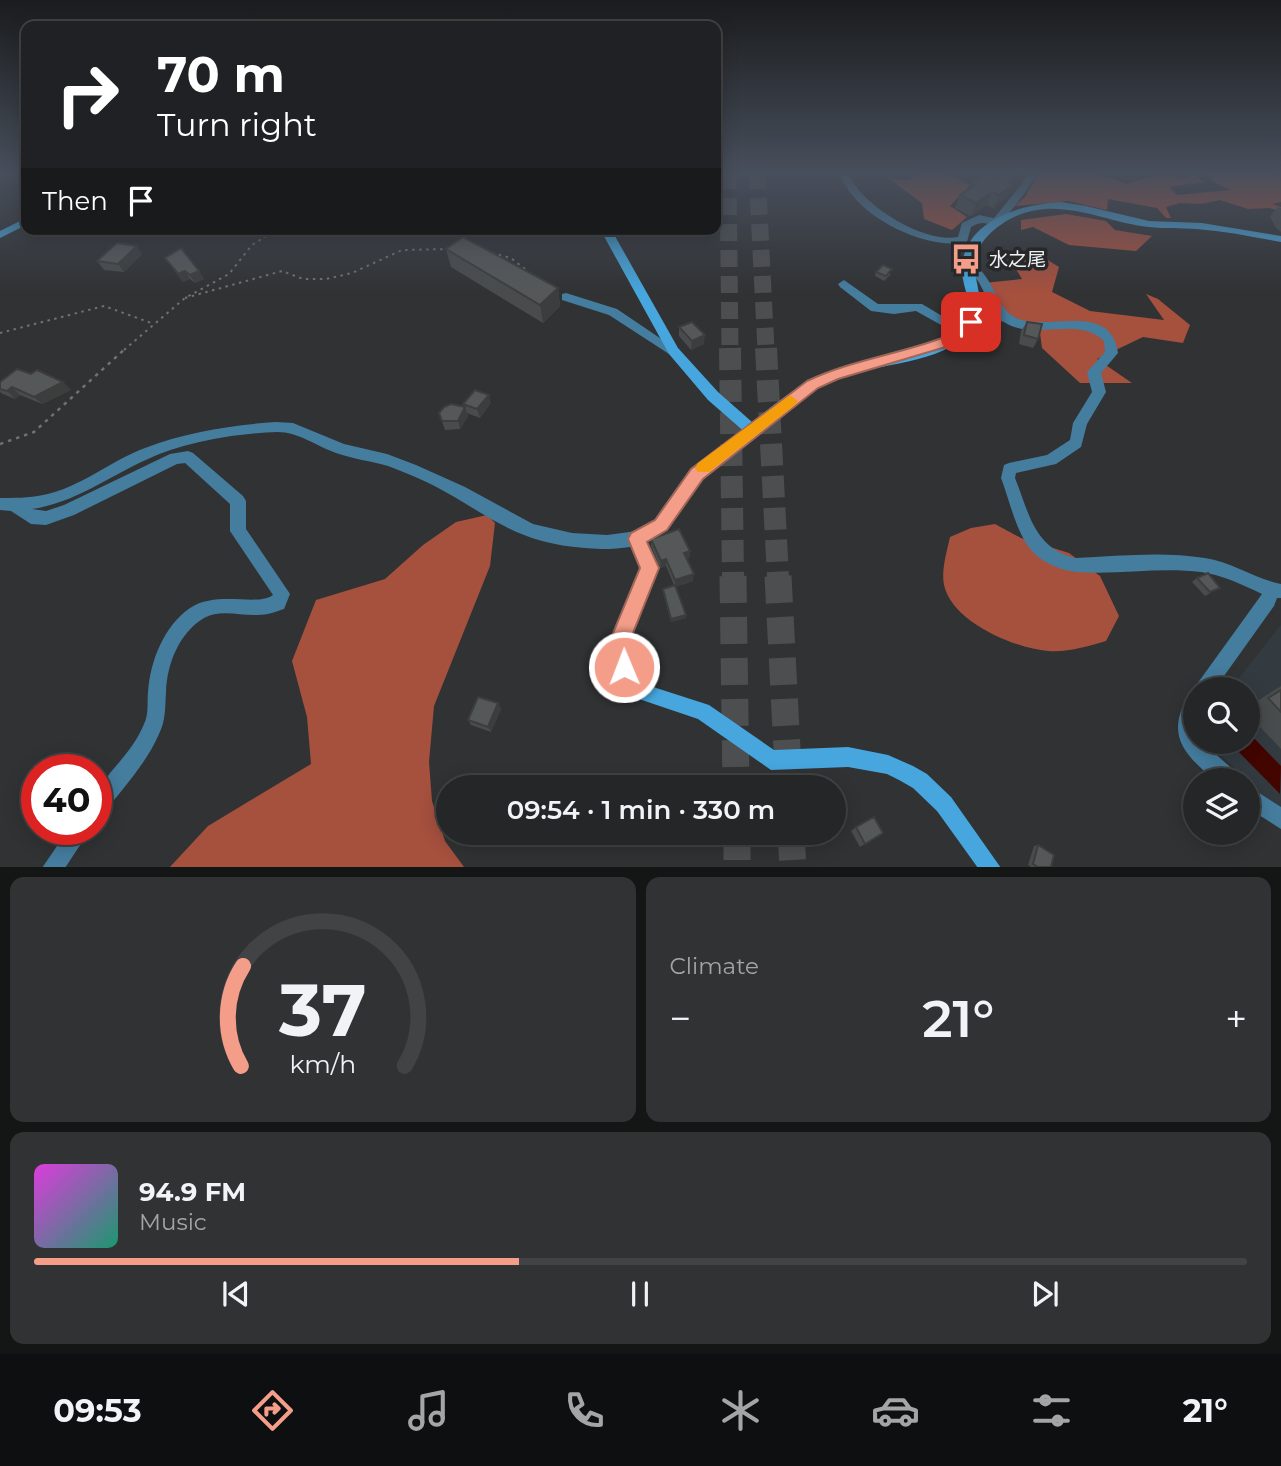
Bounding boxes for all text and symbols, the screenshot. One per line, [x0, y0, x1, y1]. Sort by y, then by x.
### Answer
text: 70 m [157, 45, 285, 104]
icon: right [42, 49, 133, 140]
text: Turn right [157, 105, 317, 144]
icon: arrive [122, 182, 160, 220]
text: Then [42, 185, 108, 217]
bus stop icon: 水之尾 [949, 242, 983, 276]
place label: 水之尾 [989, 248, 1046, 271]
pin [941, 292, 1001, 352]
icon: arrive [952, 303, 990, 341]
position arrow [587, 630, 661, 704]
map controls [1183, 677, 1260, 845]
button: search [1183, 677, 1260, 754]
speed limit sign: 40 [21, 754, 112, 845]
button: layers [1183, 768, 1260, 845]
text: 09:54 · 1 min · 330 m [507, 794, 775, 826]
text: Climate [670, 952, 759, 980]
text: 37 [278, 966, 367, 1054]
text: 21° [922, 987, 994, 1050]
text: − [670, 995, 691, 1042]
text: + [1225, 995, 1247, 1042]
text: km/h [289, 1048, 356, 1078]
text: 94.9 FM [139, 1176, 246, 1208]
text: Music [139, 1208, 207, 1236]
icon: previous [217, 1275, 255, 1313]
icon: pause [621, 1275, 659, 1313]
icon: next [1026, 1275, 1064, 1313]
icon: directions [248, 1386, 297, 1435]
icon: music [404, 1386, 453, 1435]
icon: phone [560, 1386, 609, 1435]
icon: climate [716, 1386, 765, 1435]
icon: car [871, 1386, 920, 1435]
icon: filters [1027, 1386, 1076, 1435]
text: 09:53 [53, 1391, 142, 1430]
text: 21° [1183, 1391, 1228, 1430]

